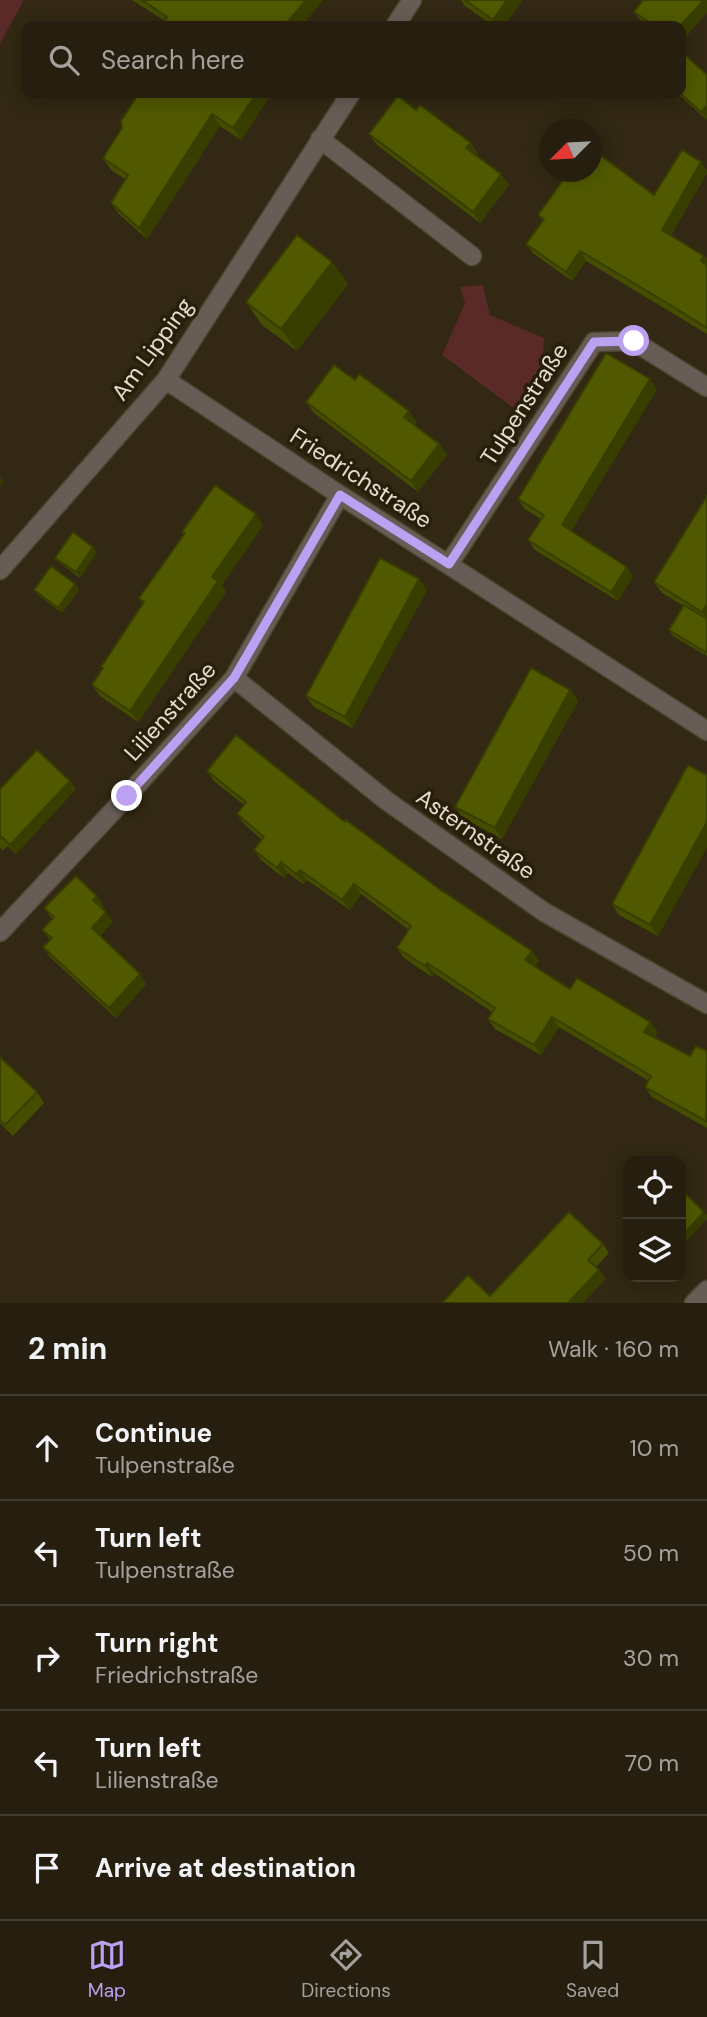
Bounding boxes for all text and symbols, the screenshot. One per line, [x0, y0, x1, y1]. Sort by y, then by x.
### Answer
search box [21, 21, 686, 98]
icon: search [45, 41, 83, 79]
text: Search here [101, 43, 244, 77]
north arrow [539, 119, 602, 182]
street label: Am Lipping [105, 292, 199, 406]
route start [618, 325, 649, 356]
street label: Tulpenstraße [473, 337, 575, 471]
street label: Friedrichstraße [284, 421, 438, 535]
street label: Lilienstraße [118, 655, 222, 767]
route end [111, 780, 142, 811]
street label: Asternstraße [411, 782, 541, 886]
map controls [623, 1156, 686, 1282]
button: locate [623, 1156, 686, 1219]
button: layers [623, 1219, 686, 1282]
text: 2 min [28, 1329, 107, 1368]
text: Walk · 160 m [548, 1334, 679, 1364]
text: Continue [95, 1416, 212, 1450]
icon: ahead [28, 1429, 66, 1467]
text: 10 m [629, 1433, 679, 1463]
text: Tulpenstraße [95, 1450, 235, 1480]
text: Turn left [95, 1521, 202, 1555]
icon: left [28, 1534, 66, 1572]
text: 50 m [623, 1538, 679, 1568]
text: Tulpenstraße [95, 1555, 235, 1585]
text: Turn right [95, 1626, 219, 1660]
icon: right [28, 1639, 66, 1677]
text: 30 m [623, 1643, 679, 1673]
text: Friedrichstraße [95, 1660, 258, 1690]
text: Turn left [95, 1731, 202, 1765]
icon: left [28, 1744, 66, 1782]
text: 70 m [625, 1748, 679, 1778]
text: Lilienstraße [95, 1765, 219, 1795]
icon: arrive [28, 1849, 66, 1887]
text: Arrive at destination [95, 1851, 356, 1885]
tab: Map [88, 1936, 126, 2003]
tab: Directions [301, 1936, 391, 2003]
tab: Saved [566, 1936, 619, 2003]

